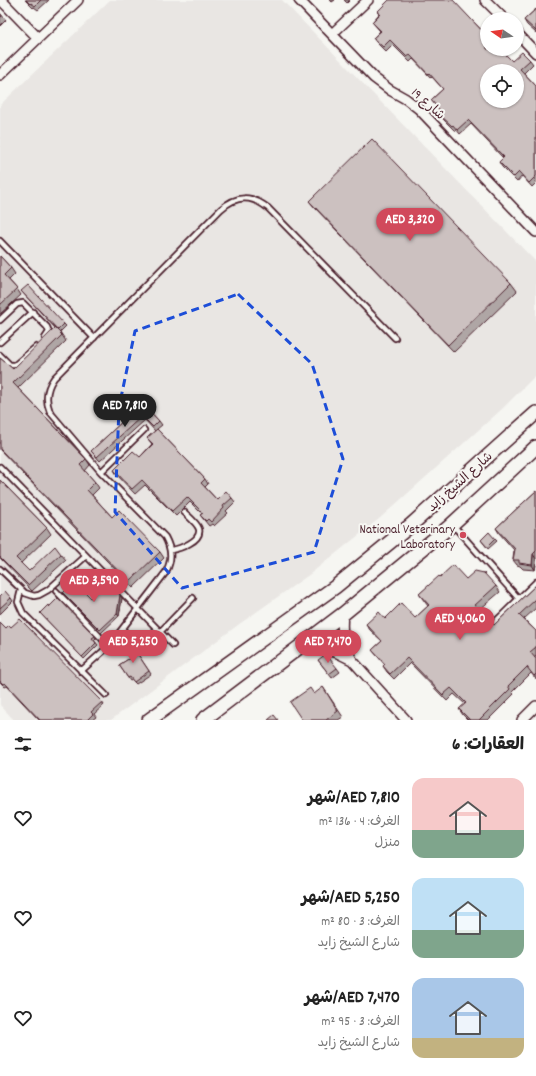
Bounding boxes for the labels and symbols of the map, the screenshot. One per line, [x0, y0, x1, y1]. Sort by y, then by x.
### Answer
north arrow [480, 12, 524, 56]
street label: شارع 19 [406, 84, 449, 125]
pin: AED 3,320 [364, 208, 456, 242]
pin: AED 7,810 [79, 394, 171, 428]
street label: شارع الشيخ زايد [424, 448, 498, 518]
place label: National Veterinary Laboratory [359, 521, 456, 555]
marker: National Veterinary Laboratory [458, 530, 468, 540]
pin: AED 3,590 [48, 569, 140, 603]
pin: AED 4,060 [414, 607, 506, 641]
pin: AED 5,250 [87, 630, 179, 664]
pin: AED 7,470 [282, 630, 374, 664]

